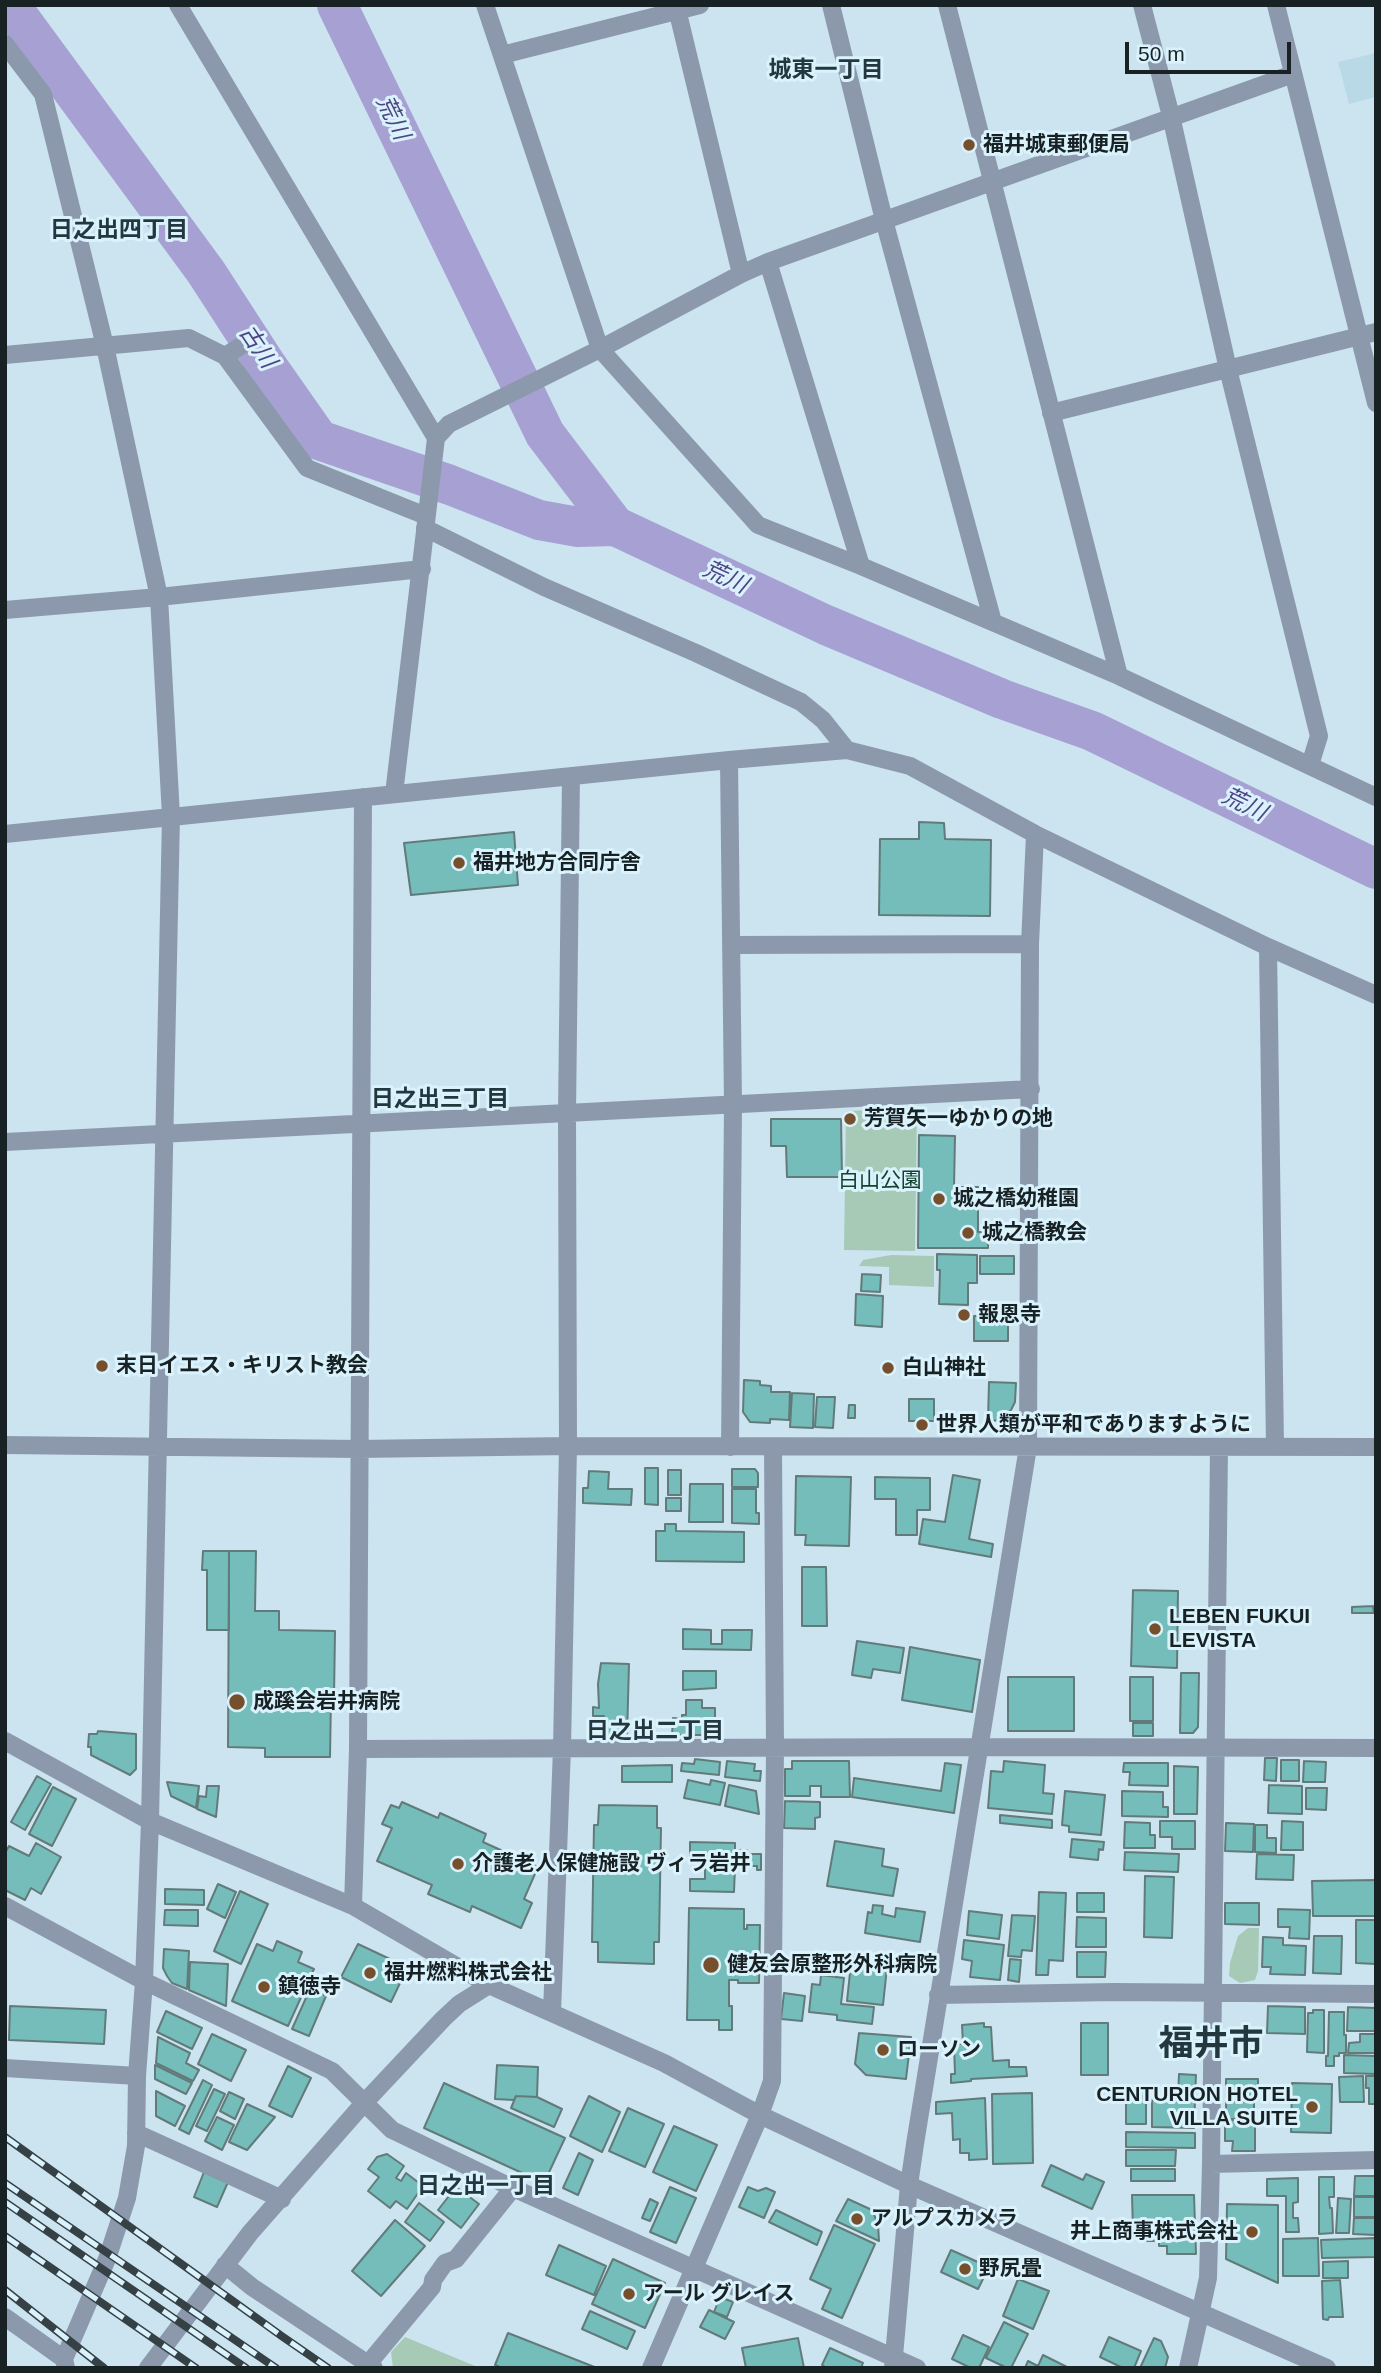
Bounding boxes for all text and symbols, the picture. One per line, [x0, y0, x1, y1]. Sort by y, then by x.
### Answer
scale bar [1129, 28, 1295, 72]
text: 50 m [1138, 42, 1185, 65]
district label: 城東一丁目 [769, 57, 883, 85]
water label: 荒川 [370, 91, 414, 145]
place label: 福井城東郵便局 [983, 132, 1130, 158]
marker: 福井城東郵便局 [961, 137, 977, 153]
district label: 日之出四丁目 [50, 217, 188, 245]
water label: 古川 [233, 320, 281, 374]
water label: 荒川 [698, 556, 752, 600]
water label: 荒川 [1217, 783, 1271, 827]
place label: 福井地方合同庁舎 [473, 850, 641, 876]
marker: 福井地方合同庁舎 [451, 855, 467, 871]
district label: 日之出三丁目 [371, 1086, 509, 1114]
place label: 芳賀矢一ゆかりの地 [864, 1106, 1053, 1132]
marker: 芳賀矢一ゆかりの地 [842, 1111, 858, 1127]
park label: 白山公園 [838, 1168, 922, 1194]
place label: 城之橋幼稚園 [953, 1186, 1079, 1212]
marker: 城之橋幼稚園 [931, 1191, 947, 1207]
place label: 城之橋教会 [982, 1220, 1087, 1246]
marker: 城之橋教会 [960, 1225, 976, 1241]
place label: 報恩寺 [978, 1302, 1041, 1328]
marker: 報恩寺 [956, 1307, 972, 1323]
place label: 末日イエス・キリスト教会 [116, 1353, 368, 1379]
place label: 白山神社 [902, 1355, 986, 1381]
marker: 末日イエス・キリスト教会 [94, 1358, 110, 1374]
marker: 白山神社 [880, 1360, 896, 1376]
place label: 世界人類が平和でありますように [936, 1412, 1251, 1438]
marker: 世界人類が平和でありますように [914, 1417, 930, 1433]
place label: LEBEN FUKUI LEVISTA [1169, 1604, 1310, 1654]
marker: LEBEN FUKUI LEVISTA [1147, 1621, 1163, 1637]
place label: 成蹊会岩井病院 [253, 1689, 400, 1715]
marker: 成蹊会岩井病院 [227, 1692, 247, 1712]
district label: 日之出二丁目 [586, 1718, 724, 1746]
place label: 介護老人保健施設 ヴィラ岩井 [472, 1851, 751, 1877]
marker: 介護老人保健施設 ヴィラ岩井 [450, 1856, 466, 1872]
place label: 健友会原整形外科病院 [727, 1952, 937, 1978]
marker: 健友会原整形外科病院 [701, 1955, 721, 1975]
place label: 福井燃料株式会社 [384, 1960, 552, 1986]
marker: 福井燃料株式会社 [362, 1965, 378, 1981]
place label: 鎮徳寺 [278, 1974, 341, 2000]
marker: 鎮徳寺 [256, 1979, 272, 1995]
district label: 福井市 [1159, 2024, 1263, 2066]
place label: ローソン [897, 2037, 981, 2063]
marker: ローソン [875, 2042, 891, 2058]
place label: CENTURION HOTEL VILLA SUITE [1096, 2082, 1298, 2132]
marker: CENTURION HOTEL VILLA SUITE [1304, 2099, 1320, 2115]
district label: 日之出一丁目 [417, 2173, 555, 2201]
place label: アルプスカメラ [871, 2206, 1018, 2232]
marker: アルプスカメラ [849, 2211, 865, 2227]
place label: 井上商事株式会社 [1070, 2219, 1238, 2245]
marker: 井上商事株式会社 [1244, 2224, 1260, 2240]
place label: 野尻畳 [979, 2256, 1042, 2282]
marker: 野尻畳 [957, 2261, 973, 2277]
place label: アール グレイス [643, 2281, 795, 2307]
marker: アール グレイス [621, 2286, 637, 2302]

